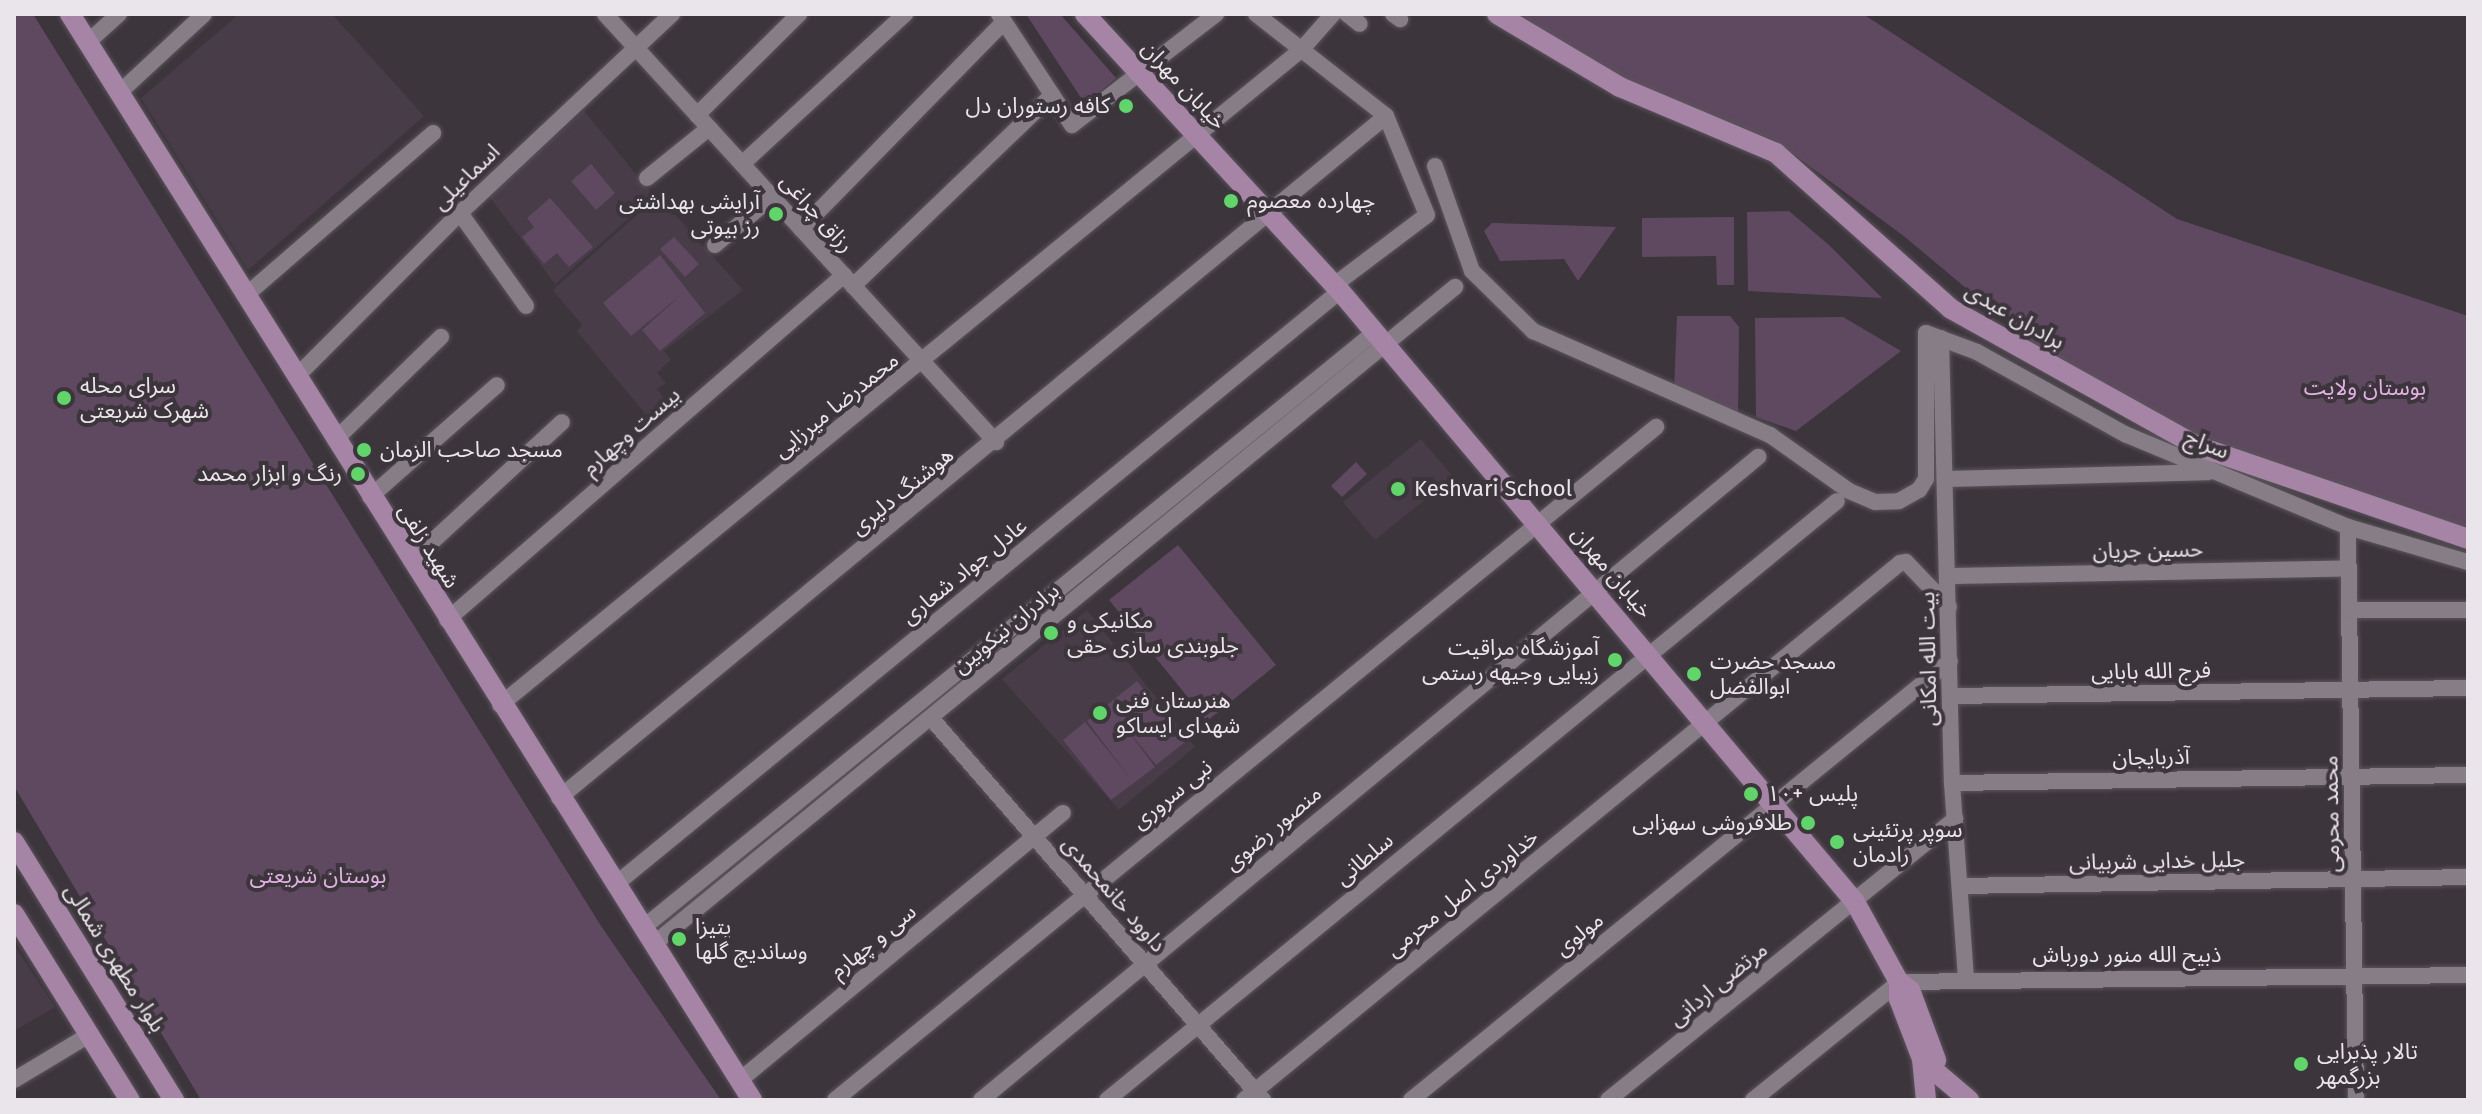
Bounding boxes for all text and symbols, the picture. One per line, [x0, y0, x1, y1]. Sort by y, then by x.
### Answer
street label: خیابان مهران [1136, 35, 1232, 135]
place label: کافه رستوران دل [965, 93, 1110, 119]
marker: کافه رستوران دل [1117, 97, 1135, 115]
street label: اسماعیلی [427, 138, 505, 216]
street label: رزاق چراغی [775, 168, 859, 258]
place label: آرایشی بهداشتی رز بیوتی [619, 188, 760, 240]
place label: چهارده معصوم [1247, 188, 1375, 214]
marker: چهارده معصوم [1222, 192, 1240, 210]
marker: آرایشی بهداشتی رز بیوتی [767, 205, 785, 223]
street label: برادران عبدی [1961, 277, 2069, 355]
street label: محمدرضا میرزایی [768, 346, 904, 464]
place label: سرای محله شهرک شریعتی [80, 372, 209, 424]
park label: بوستان ولایت [2304, 375, 2426, 401]
street label: بیست وچهارم [577, 381, 685, 481]
marker: سرای محله شهرک شریعتی [55, 389, 73, 407]
street label: سراج [2181, 423, 2233, 465]
place label: مسجد صاحب الزمان [380, 437, 563, 463]
marker: مسجد صاحب الزمان [355, 441, 373, 459]
street label: هوشنگ دلیری [845, 441, 959, 541]
place label: رنگ و ابزار محمد [197, 461, 342, 487]
marker: رنگ و ابزار محمد [349, 465, 367, 483]
place label: Keshvari School [1414, 476, 1572, 502]
marker: Keshvari School [1389, 480, 1407, 498]
street label: شهید زلفی [393, 499, 465, 593]
street label: عادل جواد شعاری [896, 512, 1032, 630]
street label: خیابان مهران [1566, 521, 1658, 623]
street label: حسین جریان [2092, 536, 2204, 564]
street label: برادران نیکوبین [947, 577, 1065, 679]
street label: بیت الله امکانی [1914, 592, 1942, 726]
place label: مکانیکی و جلوبندی سازی حقی [1067, 607, 1239, 658]
marker: مکانیکی و جلوبندی سازی حقی [1042, 624, 1060, 642]
place label: آموزشگاه مراقیت زیبایی وجیهه رستمی [1422, 634, 1599, 686]
place label: مسجد حضرت ابوالفضل [1710, 648, 1836, 700]
marker: آموزشگاه مراقیت زیبایی وجیهه رستمی [1606, 651, 1624, 669]
street label: فرج الله بابایی [2091, 657, 2211, 685]
marker: مسجد حضرت ابوالفضل [1685, 665, 1703, 683]
place label: هنرستان فنی شهدای ایساکو [1116, 687, 1240, 738]
marker: هنرستان فنی شهدای ایساکو [1091, 704, 1109, 722]
street label: آذربایجان [2112, 743, 2190, 771]
street label: نبی سروری [1126, 754, 1218, 834]
street label: محمد محرمی [2317, 755, 2345, 873]
street label: منصور رضوی [1219, 780, 1327, 876]
place label: پلیس +۱۰ [1767, 781, 1858, 807]
marker: پلیس +۱۰ [1742, 785, 1760, 803]
place label: طلافروشی سهزابی [1632, 810, 1792, 836]
marker: طلافروشی سهزابی [1799, 814, 1817, 832]
place label: سوپر پرتئینی رادمان [1853, 816, 1962, 868]
street label: خداوردی اصل محرمی [1381, 823, 1543, 963]
street label: سلطانی [1329, 827, 1399, 891]
street label: داوود خانمحمدی [1057, 831, 1171, 957]
marker: سوپر پرتئینی رادمان [1828, 833, 1846, 851]
street label: جلیل خدایی شربیانی [2069, 846, 2245, 876]
park label: بوستان شریعتی [250, 863, 386, 889]
street label: بلوار مطهری شمالی [59, 879, 171, 1037]
street label: سی و چهارم [825, 898, 921, 984]
street label: مولوی [1549, 907, 1609, 961]
place label: پتیزا وساندیچ گلها [695, 913, 808, 964]
marker: پتیزا وساندیچ گلها [670, 930, 688, 948]
street label: مرتضی اردانی [1663, 936, 1773, 1032]
street label: ذبیح الله منور دورباش [2033, 942, 2221, 968]
place label: تالار پذیرایی بزرگمهر [2317, 1038, 2418, 1090]
marker: تالار پذیرایی بزرگمهر [2292, 1055, 2310, 1073]

